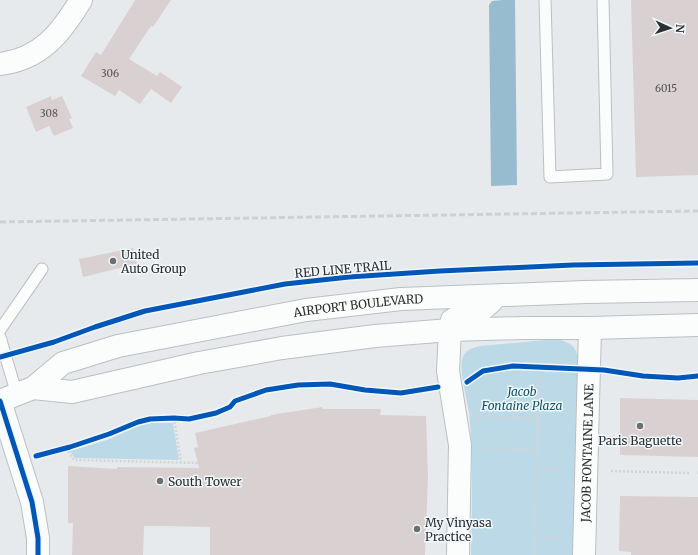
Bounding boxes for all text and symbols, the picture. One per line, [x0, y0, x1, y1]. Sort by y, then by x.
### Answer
north arrow [650, 8, 690, 48]
text: N [673, 24, 687, 34]
house number: 306 [101, 67, 119, 80]
house number: 6015 [655, 82, 677, 95]
house number: 308 [40, 107, 58, 120]
place label: United Auto Group [120, 247, 186, 276]
marker: United Auto Group [108, 256, 118, 266]
street label: RED LINE TRAIL [294, 257, 392, 281]
street label: AIRPORT BOULEVARD [291, 291, 423, 320]
street label: JACOB FONTAINE LANE [577, 383, 596, 523]
park label: Jacob Fontaine Plaza [481, 384, 563, 413]
marker: Paris Baguette [635, 421, 645, 431]
place label: Paris Baguette [598, 433, 682, 448]
place label: South Tower [168, 474, 242, 489]
marker: South Tower [155, 476, 165, 486]
place label: My Vinyasa Practice [425, 515, 492, 544]
marker: My Vinyasa Practice [412, 524, 422, 534]

